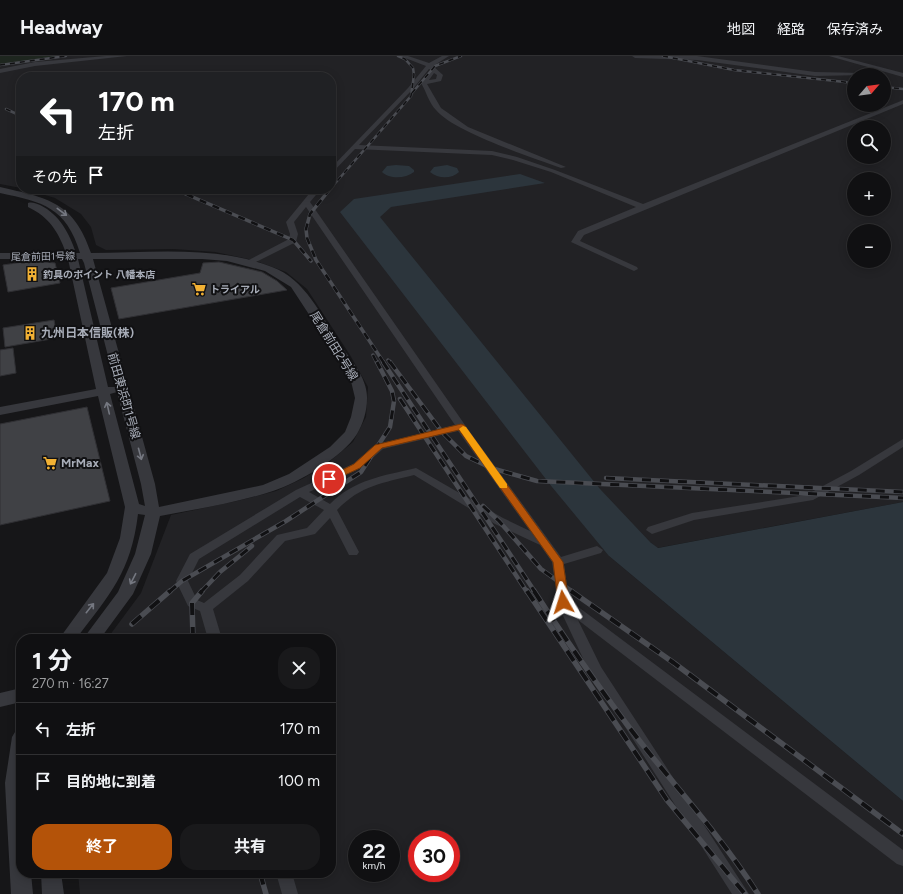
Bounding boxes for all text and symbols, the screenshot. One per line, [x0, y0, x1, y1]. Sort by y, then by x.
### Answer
text: Headway [20, 16, 103, 39]
text: 地図 [727, 21, 755, 38]
text: 経路 [777, 21, 805, 38]
text: 保存済み [827, 21, 883, 38]
north arrow [847, 68, 891, 112]
map controls [847, 68, 891, 268]
text: 170 m [98, 84, 175, 118]
icon: left [32, 88, 84, 140]
button: search [847, 120, 891, 164]
text: 左折 [98, 122, 134, 144]
icon: arrive [85, 164, 107, 186]
text: その先 [32, 168, 77, 186]
button: + [847, 172, 891, 216]
one-way arrow [57, 208, 68, 216]
button: − [847, 224, 891, 268]
street label: 尾倉前田1号線 [11, 249, 75, 264]
building icon: 釣具のポイント 八幡本店 [24, 266, 40, 282]
place label: 釣具のポイント 八幡本店 [43, 268, 155, 281]
supermarket icon: トライアル [191, 281, 207, 297]
place label: トライアル [210, 283, 260, 296]
street label: 尾倉前田2号線 [307, 309, 361, 383]
building icon: 九州日本信販(株) [22, 325, 38, 341]
place label: 九州日本信販(株) [41, 326, 135, 340]
street label: 前田東浜町1号線 [105, 351, 143, 441]
one-way arrow [103, 401, 111, 414]
one-way arrow [137, 447, 145, 460]
supermarket icon: MrMax [42, 455, 58, 471]
place label: MrMax [61, 456, 100, 470]
pin [312, 462, 346, 496]
icon: arrive [318, 468, 340, 490]
one-way arrow [129, 573, 136, 585]
position arrow [542, 581, 584, 623]
one-way arrow [86, 602, 95, 613]
text: 1 分 [32, 646, 72, 675]
button: close [278, 647, 320, 689]
text: 270 m · 16:27 [32, 676, 109, 691]
icon: left [32, 718, 54, 740]
text: 170 m [280, 720, 320, 738]
text: 左折 [66, 721, 96, 739]
icon: arrive [32, 770, 54, 792]
text: 100 m [278, 772, 320, 790]
text: 目的地に到着 [66, 773, 156, 791]
button: 終了 [32, 824, 172, 870]
button: 共有 [180, 824, 320, 870]
speed limit sign: 30 [408, 830, 460, 882]
text: 22 [362, 839, 386, 863]
text: km/h [363, 859, 385, 872]

